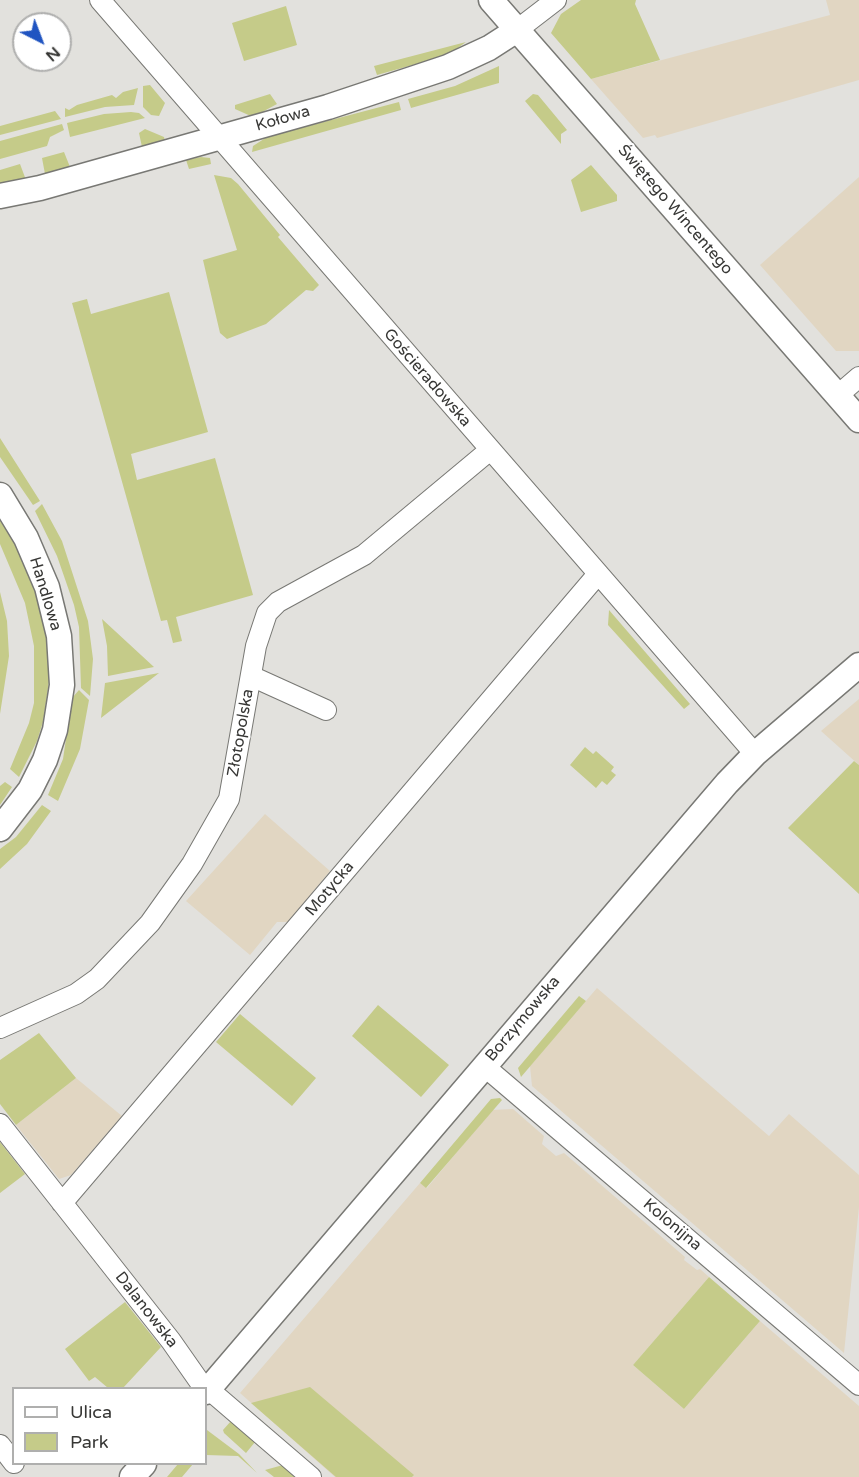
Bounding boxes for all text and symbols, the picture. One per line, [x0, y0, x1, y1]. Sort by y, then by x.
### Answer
north arrow [12, 12, 72, 72]
text: N [41, 42, 64, 66]
street label: Kołowa [254, 102, 312, 136]
street label: Świętego Wincentego [613, 141, 737, 279]
street label: Gościeradowska [379, 325, 475, 431]
street label: Handlowa [25, 555, 65, 633]
street label: Złotopolska [224, 688, 258, 778]
street label: Motycka [302, 858, 358, 920]
street label: Borzymowska [482, 972, 564, 1066]
street label: Kolonijna [639, 1195, 705, 1255]
street label: Dalanowska [110, 1268, 182, 1352]
legend [12, 1387, 207, 1465]
text: Ulica [70, 1401, 112, 1423]
text: Park [70, 1431, 108, 1453]

